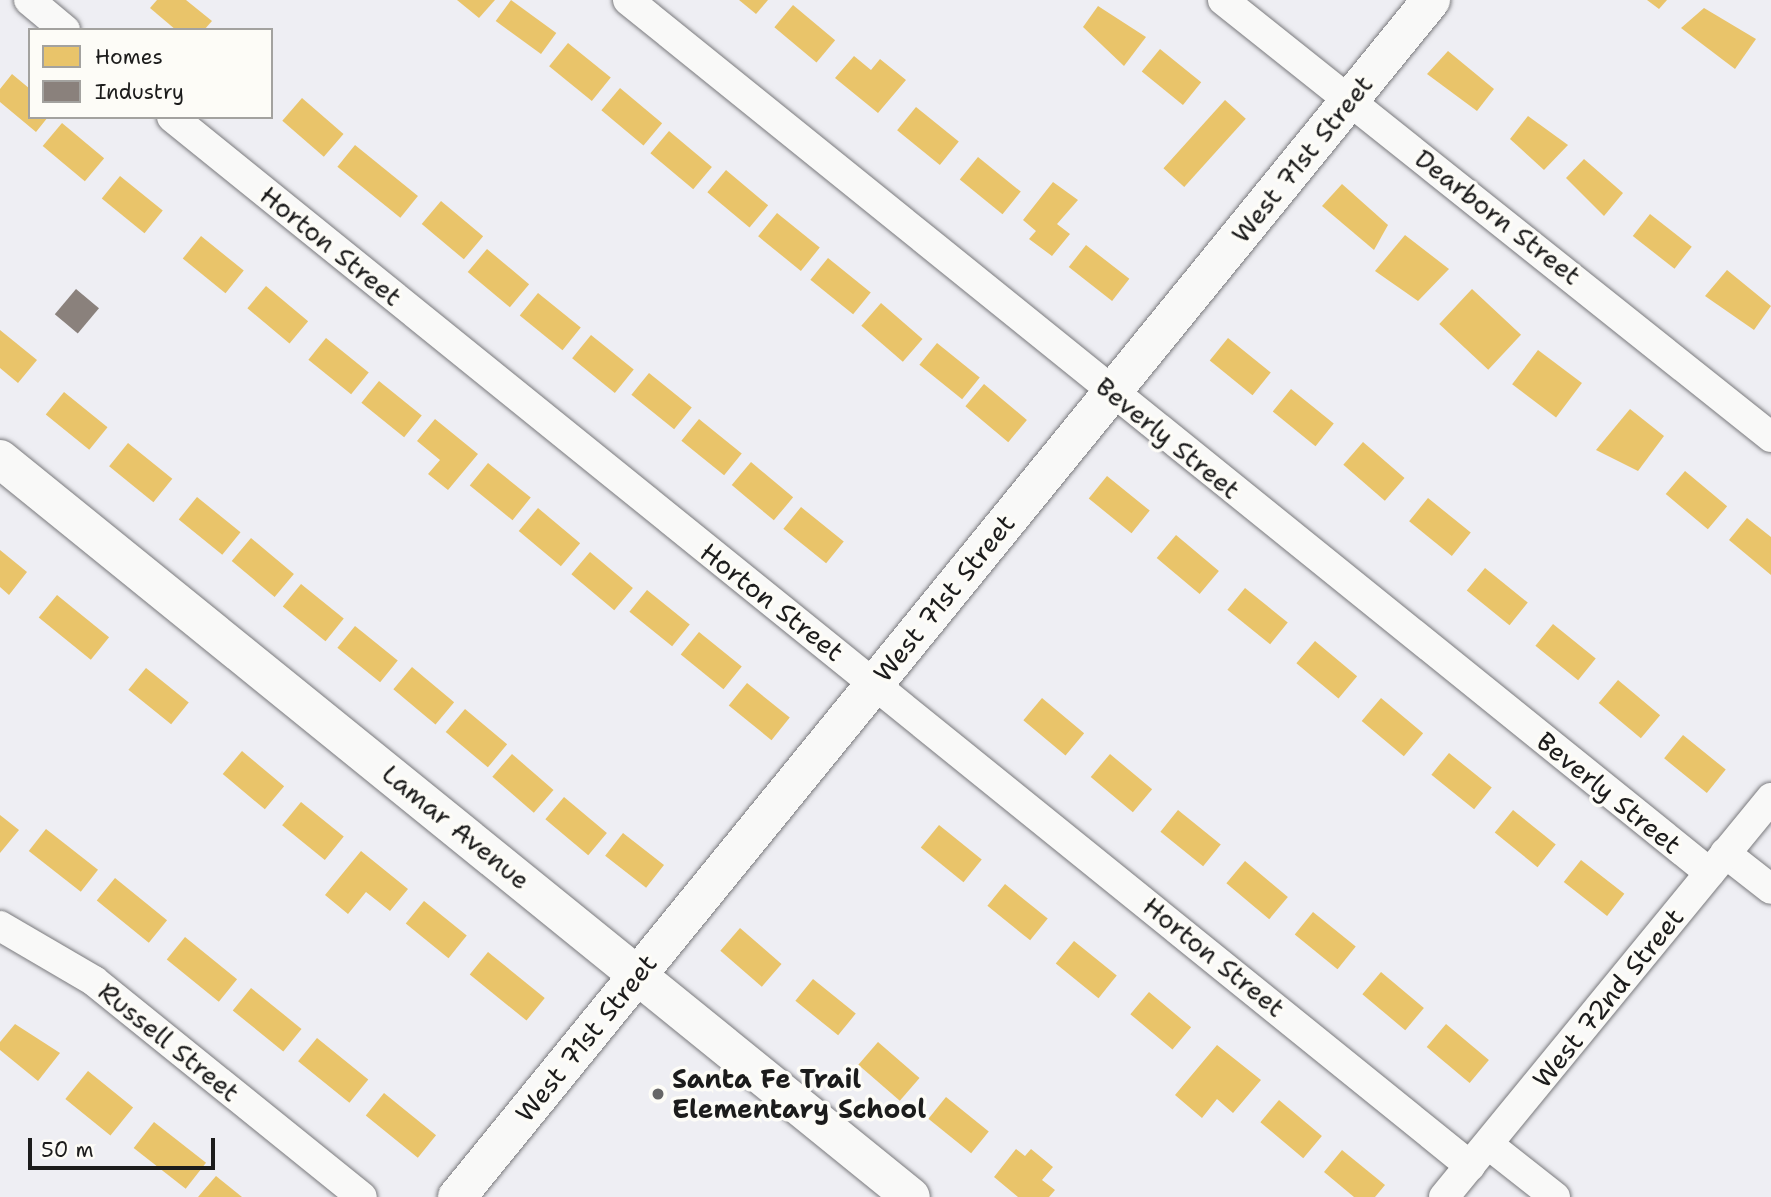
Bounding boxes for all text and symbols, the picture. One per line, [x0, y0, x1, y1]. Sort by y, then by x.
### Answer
legend [28, 28, 273, 119]
text: Homes [95, 43, 163, 71]
street label: West 71st Street [1225, 69, 1379, 249]
text: Industry [95, 78, 184, 106]
street label: Dearborn Street [1409, 143, 1587, 291]
street label: Horton Street [254, 179, 408, 313]
street label: Beverly Street [1090, 370, 1246, 506]
street label: West 71st Street [867, 508, 1021, 688]
street label: Horton Street [694, 536, 850, 668]
street label: Beverly Street [1531, 725, 1687, 861]
street label: Lamar Avenue [376, 758, 536, 896]
street label: Horton Street [1137, 890, 1291, 1024]
street label: West 72nd Street [1526, 902, 1690, 1094]
street label: West 71st Street [509, 948, 663, 1128]
street label: Russell Street [92, 976, 246, 1108]
place label: Santa Fe Trail Elementary School [672, 1063, 926, 1124]
marker: Santa Fe Trail Elementary School [650, 1086, 666, 1102]
scale bar [32, 1124, 219, 1168]
text: 50 m [41, 1136, 94, 1164]

